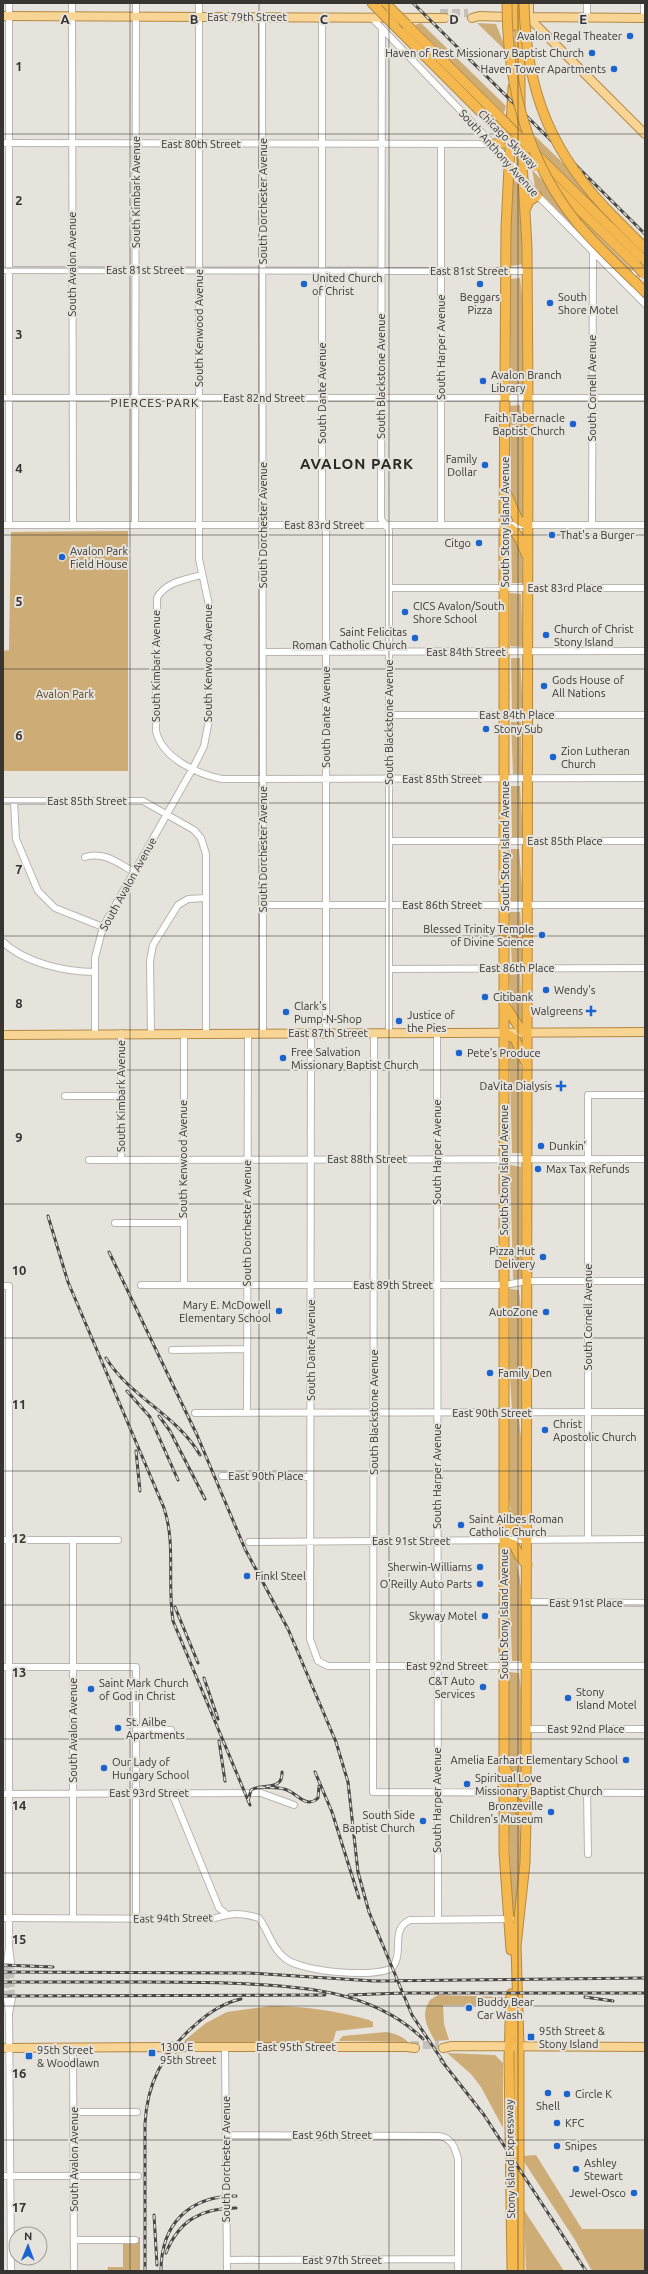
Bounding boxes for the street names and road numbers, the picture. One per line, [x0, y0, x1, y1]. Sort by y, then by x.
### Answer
street label: East 79th Street [207, 11, 288, 23]
street label: South Anthony Avenue [457, 107, 541, 199]
street label: Chicago Skyway [476, 107, 540, 171]
street label: South Kimbark Avenue [130, 136, 142, 248]
street label: East 80th Street [161, 138, 242, 150]
street label: South Dorchester Avenue [257, 138, 269, 264]
street label: South Avalon Avenue [66, 212, 78, 316]
street label: East 81st Street [106, 264, 185, 276]
street label: East 81st Street [430, 265, 509, 277]
street label: South Kenwood Avenue [193, 269, 205, 387]
street label: South Harper Avenue [435, 294, 447, 400]
street label: South Blackstone Avenue [375, 313, 387, 439]
street label: South Cornell Avenue [586, 335, 598, 441]
street label: South Dante Avenue [316, 342, 328, 444]
street label: East 82nd Street [223, 392, 306, 404]
street label: South Stony Island Avenue [499, 457, 511, 587]
street label: South Dorchester Avenue [257, 462, 269, 588]
street label: East 83rd Street [284, 519, 365, 531]
street label: East 83rd Place [527, 582, 603, 594]
street label: South Kenwood Avenue [202, 604, 214, 722]
street label: South Kimbark Avenue [150, 610, 162, 722]
street label: East 84th Street [426, 646, 507, 658]
street label: South Blackstone Avenue [383, 659, 395, 785]
street label: South Dante Avenue [320, 666, 332, 768]
street label: East 84th Place [479, 709, 555, 721]
street label: East 85th Street [402, 773, 483, 785]
street label: South Stony Island Avenue [499, 781, 511, 911]
street label: South Dorchester Avenue [257, 786, 269, 912]
street label: East 85th Street [47, 795, 128, 807]
street label: South Avalon Avenue [97, 835, 159, 933]
street label: East 85th Place [527, 835, 603, 847]
street label: East 86th Street [402, 899, 483, 911]
street label: East 86th Place [479, 962, 555, 974]
street label: East 87th Street [288, 1027, 369, 1039]
street label: South Kimbark Avenue [115, 1040, 127, 1152]
street label: South Harper Avenue [431, 1099, 443, 1205]
street label: South Kenwood Avenue [177, 1100, 189, 1218]
street label: South Stony Island Avenue [498, 1105, 510, 1235]
street label: East 88th Street [327, 1153, 408, 1165]
street label: South Dorchester Avenue [241, 1160, 253, 1286]
street label: South Cornell Avenue [582, 1264, 594, 1370]
street label: East 89th Street [353, 1279, 434, 1291]
street label: South Dante Avenue [305, 1299, 317, 1401]
street label: South Blackstone Avenue [368, 1349, 380, 1475]
street label: East 90th Street [452, 1407, 533, 1419]
street label: South Harper Avenue [431, 1423, 443, 1529]
street label: East 90th Place [228, 1470, 304, 1482]
street label: East 91st Street [372, 1535, 451, 1547]
street label: South Stony Island Avenue [498, 1549, 510, 1679]
street label: East 91st Place [549, 1597, 623, 1609]
street label: East 92nd Street [406, 1660, 489, 1672]
street label: South Avalon Avenue [67, 1678, 79, 1782]
street label: East 92nd Place [547, 1723, 625, 1735]
street label: South Harper Avenue [431, 1747, 443, 1853]
street label: East 93rd Street [109, 1787, 190, 1799]
street label: East 94th Street [133, 1911, 214, 1925]
street label: East 95th Street [256, 2041, 337, 2053]
street label: South Dorchester Avenue [220, 2096, 232, 2222]
street label: Stony Island Expressway [503, 2099, 517, 2219]
street label: South Avalon Avenue [68, 2107, 80, 2211]
street label: East 96th Street [292, 2129, 373, 2141]
street label: East 97th Street [302, 2254, 383, 2266]

